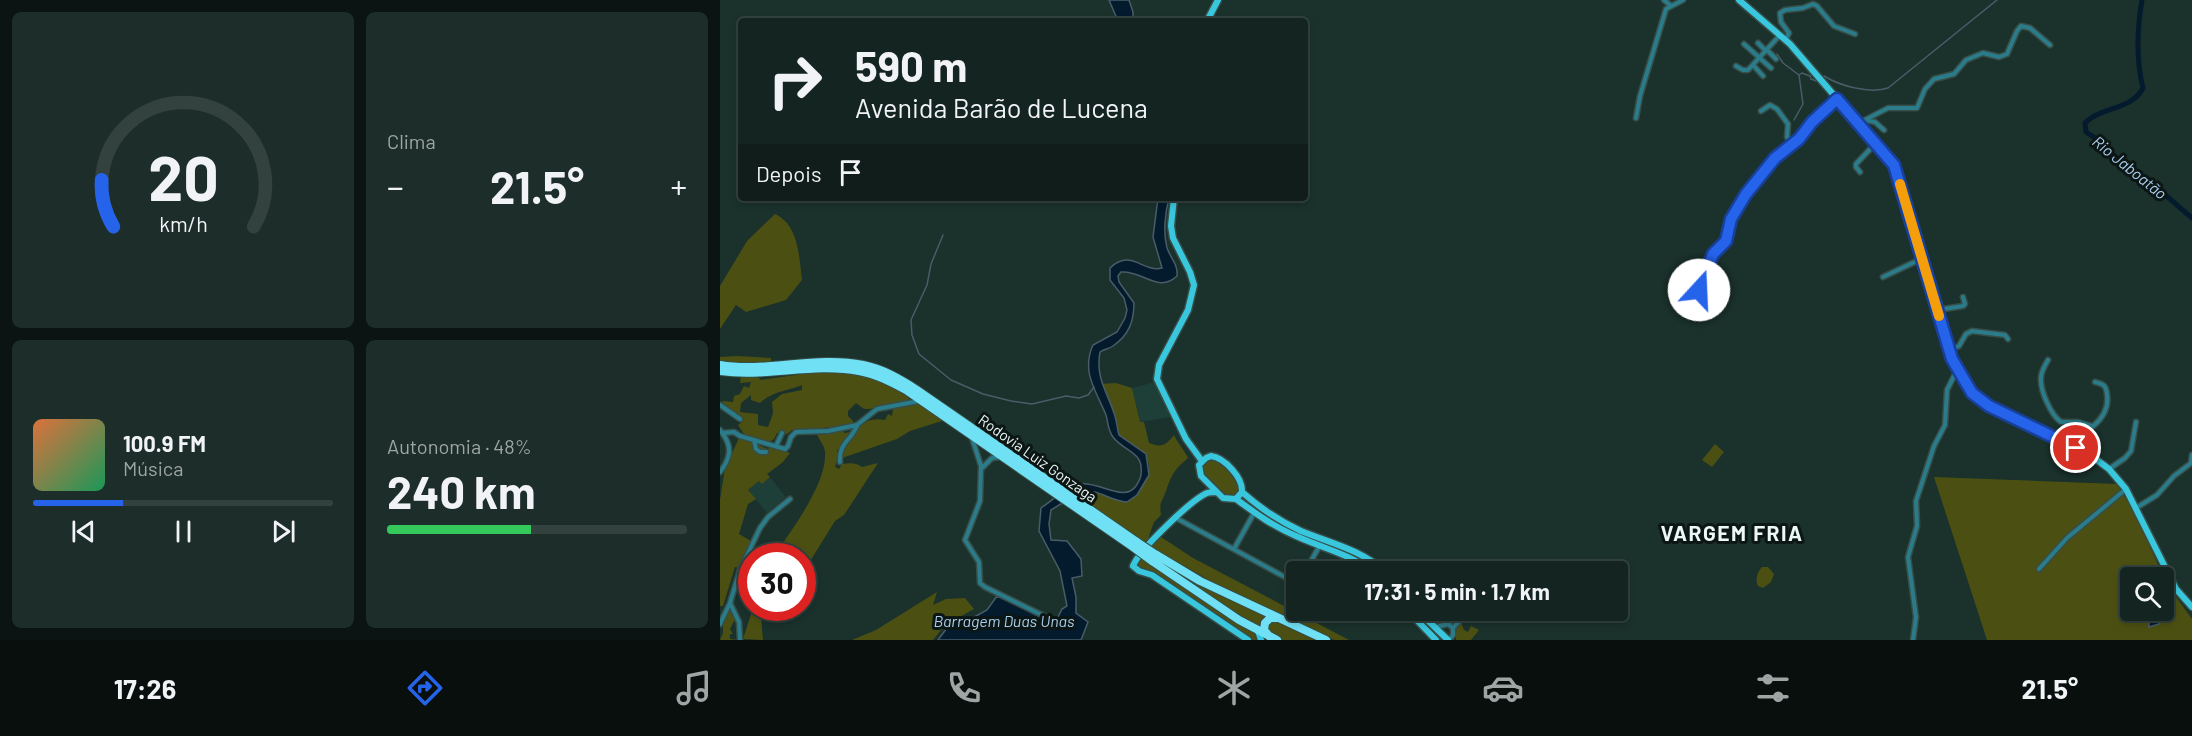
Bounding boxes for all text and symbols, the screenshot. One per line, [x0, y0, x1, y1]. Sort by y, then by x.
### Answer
text: 590 m [855, 40, 967, 90]
icon: right [756, 42, 834, 120]
text: Avenida Barão de Lucena [855, 91, 1148, 123]
text: Clima [387, 129, 436, 153]
water label: Rio Jaboatão [2089, 131, 2171, 203]
text: 20 [148, 139, 218, 213]
icon: arrive [834, 156, 867, 189]
text: 21.5° [490, 159, 584, 213]
text: Depois [756, 160, 822, 186]
text: − [387, 166, 404, 206]
text: + [671, 166, 687, 206]
text: km/h [159, 211, 207, 236]
position arrow [1667, 258, 1731, 322]
street label: Rodovia Luiz Gonzaga [975, 410, 1101, 506]
pin [2050, 422, 2101, 473]
text: 100.9 FM [123, 430, 206, 456]
icon: arrive [2059, 431, 2092, 464]
text: Autonomia · 48% [387, 434, 532, 458]
text: Música [123, 456, 183, 480]
text: 240 km [387, 464, 536, 518]
icon: previous [67, 515, 100, 548]
icon: pause [167, 515, 200, 548]
icon: next [267, 515, 300, 548]
district label: VARGEM FRIA [1660, 520, 1804, 545]
speed limit sign: 30 [738, 543, 816, 621]
map controls [2120, 567, 2174, 621]
button: search [2120, 567, 2174, 621]
text: 17:31 · 5 min · 1.7 km [1364, 578, 1550, 604]
water label: Barragem Duas Unas [933, 611, 1075, 630]
icon: directions [404, 667, 446, 709]
icon: music [673, 667, 715, 709]
icon: phone [943, 667, 985, 709]
icon: climate [1213, 667, 1255, 709]
icon: car [1482, 667, 1524, 709]
icon: filters [1752, 667, 1794, 709]
text: 17:26 [114, 672, 176, 704]
text: 21.5° [2022, 672, 2078, 704]

